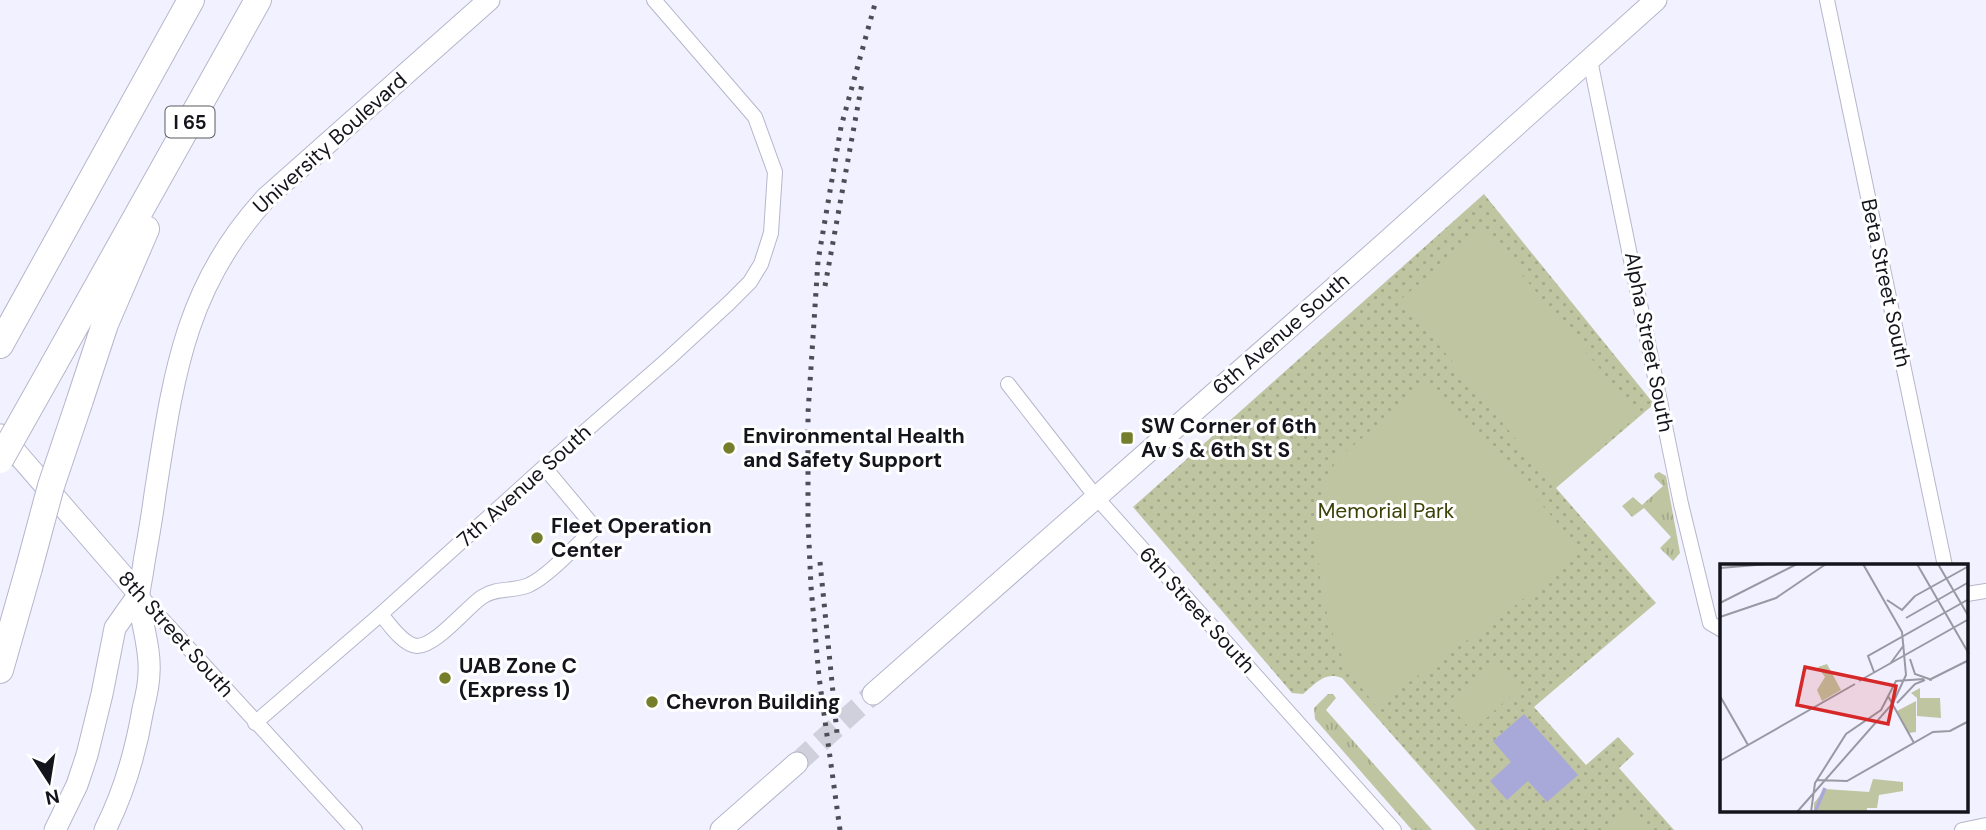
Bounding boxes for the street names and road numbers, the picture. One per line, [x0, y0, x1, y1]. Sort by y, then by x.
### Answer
street label: University Boulevard [247, 66, 413, 220]
road number: I 65 [166, 106, 214, 138]
street label: Beta Street South [1854, 196, 1918, 370]
street label: Alpha Street South [1618, 250, 1680, 434]
street label: 6th Avenue South [1207, 267, 1355, 401]
street label: 7th Avenue South [451, 418, 597, 554]
street label: 6th Street South [1133, 541, 1261, 679]
street label: 8th Street South [112, 565, 240, 703]

